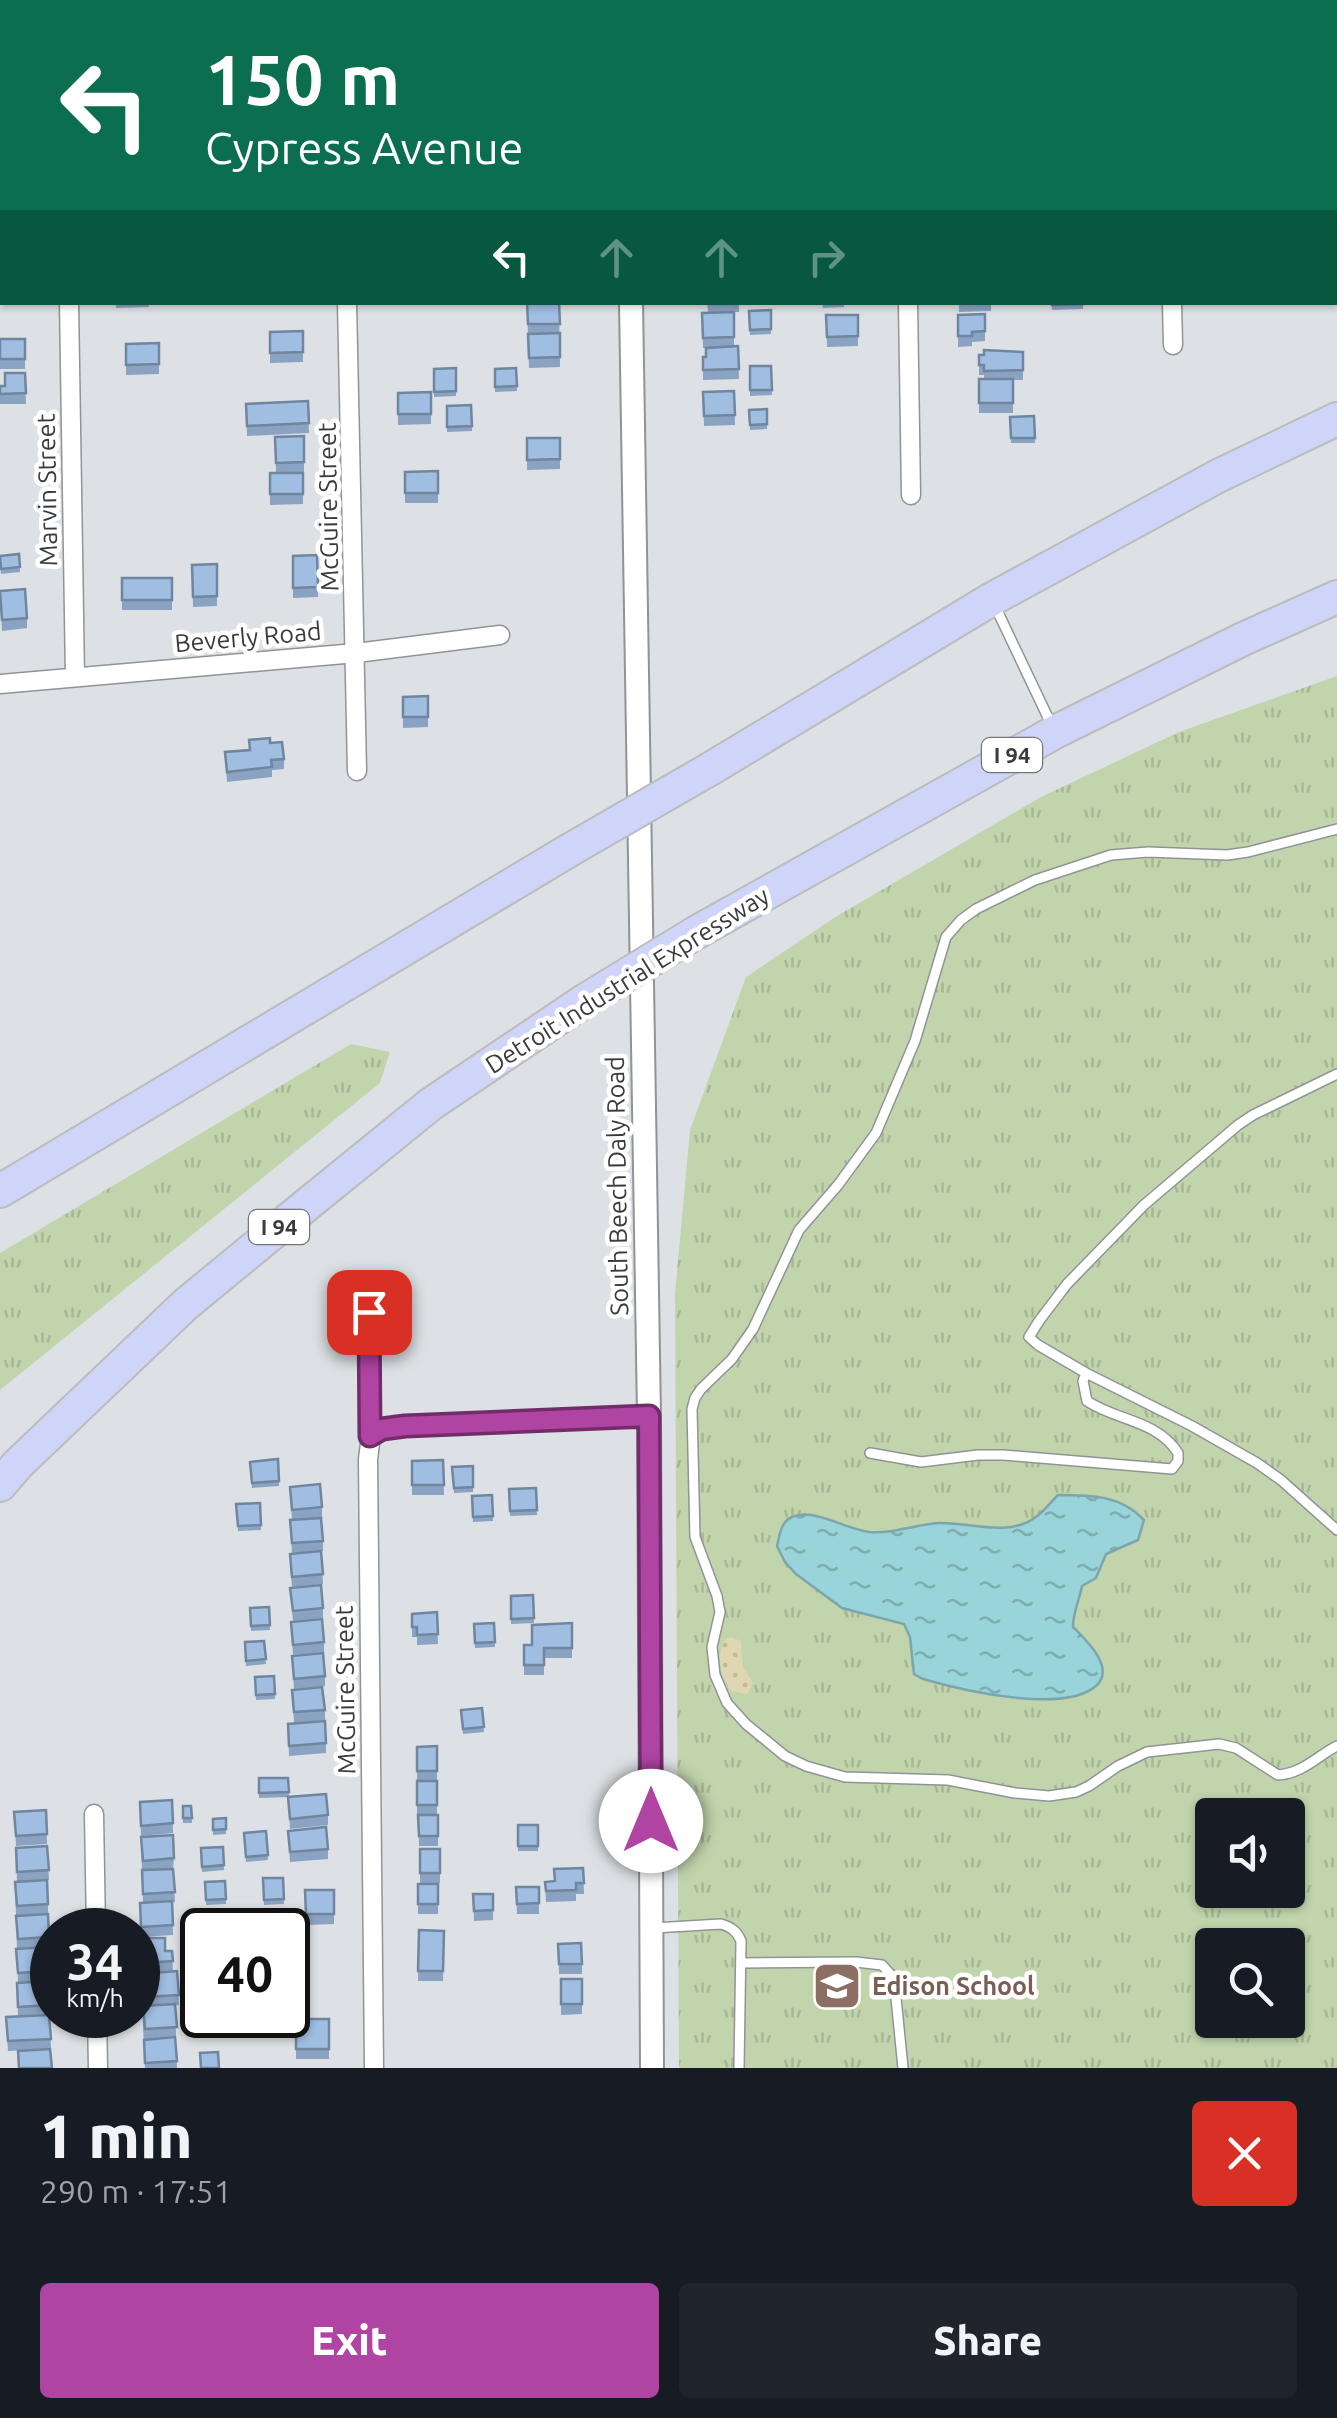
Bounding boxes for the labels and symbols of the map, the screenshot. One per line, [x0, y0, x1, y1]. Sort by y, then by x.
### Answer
street label: Marvin Street [32, 413, 62, 567]
street label: McGuire Street [313, 422, 343, 592]
street label: Beverly Road [174, 617, 322, 657]
road number: I 94 [982, 738, 1042, 772]
street label: Detroit Industrial Expressway [480, 881, 774, 1079]
street label: South Beech Daly Road [601, 1056, 633, 1316]
road number: I 94 [249, 1210, 309, 1244]
pin [327, 1270, 412, 1355]
street label: McGuire Street [330, 1605, 360, 1775]
position arrow [599, 1769, 703, 1873]
speed limit sign: 40 [180, 1908, 310, 2038]
school or university icon: Edison School [811, 1960, 863, 2012]
place label: Edison School [872, 1972, 1035, 2000]

